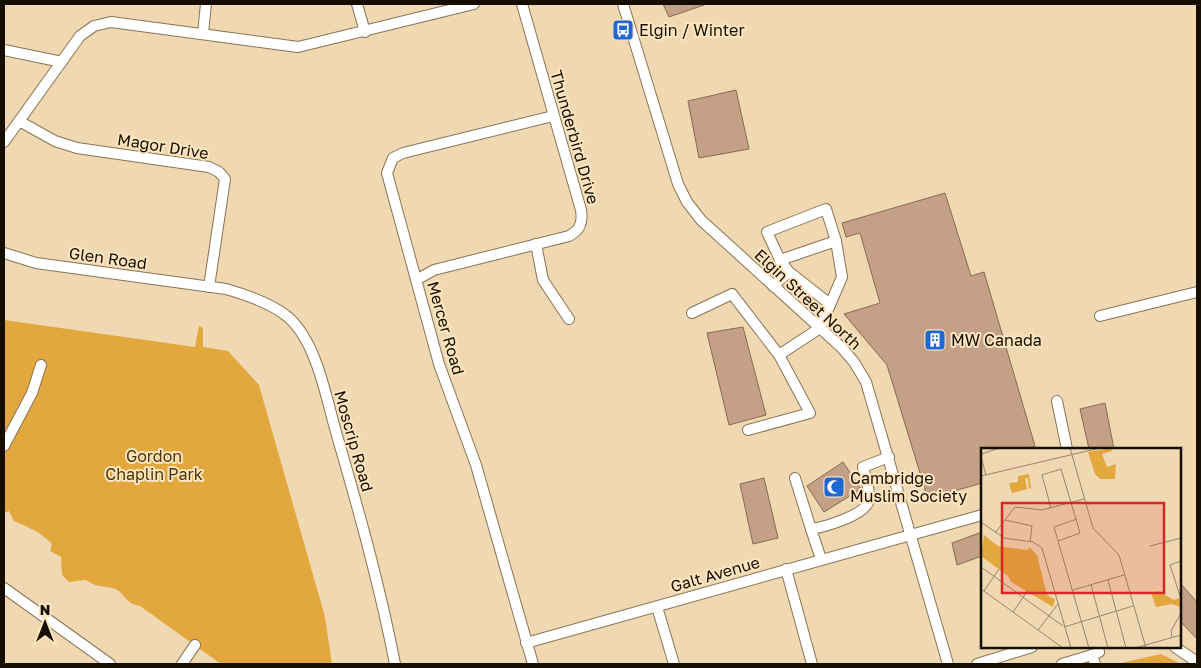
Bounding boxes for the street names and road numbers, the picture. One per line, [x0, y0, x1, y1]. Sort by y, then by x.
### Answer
street label: Thunderbird Drive [546, 68, 604, 206]
street label: Magor Drive [116, 129, 210, 163]
street label: Glen Road [68, 243, 148, 273]
street label: Elgin Street North [750, 244, 866, 354]
street label: Mercer Road [423, 279, 469, 377]
street label: Moscrip Road [330, 388, 378, 494]
street label: Galt Avenue [668, 552, 762, 596]

